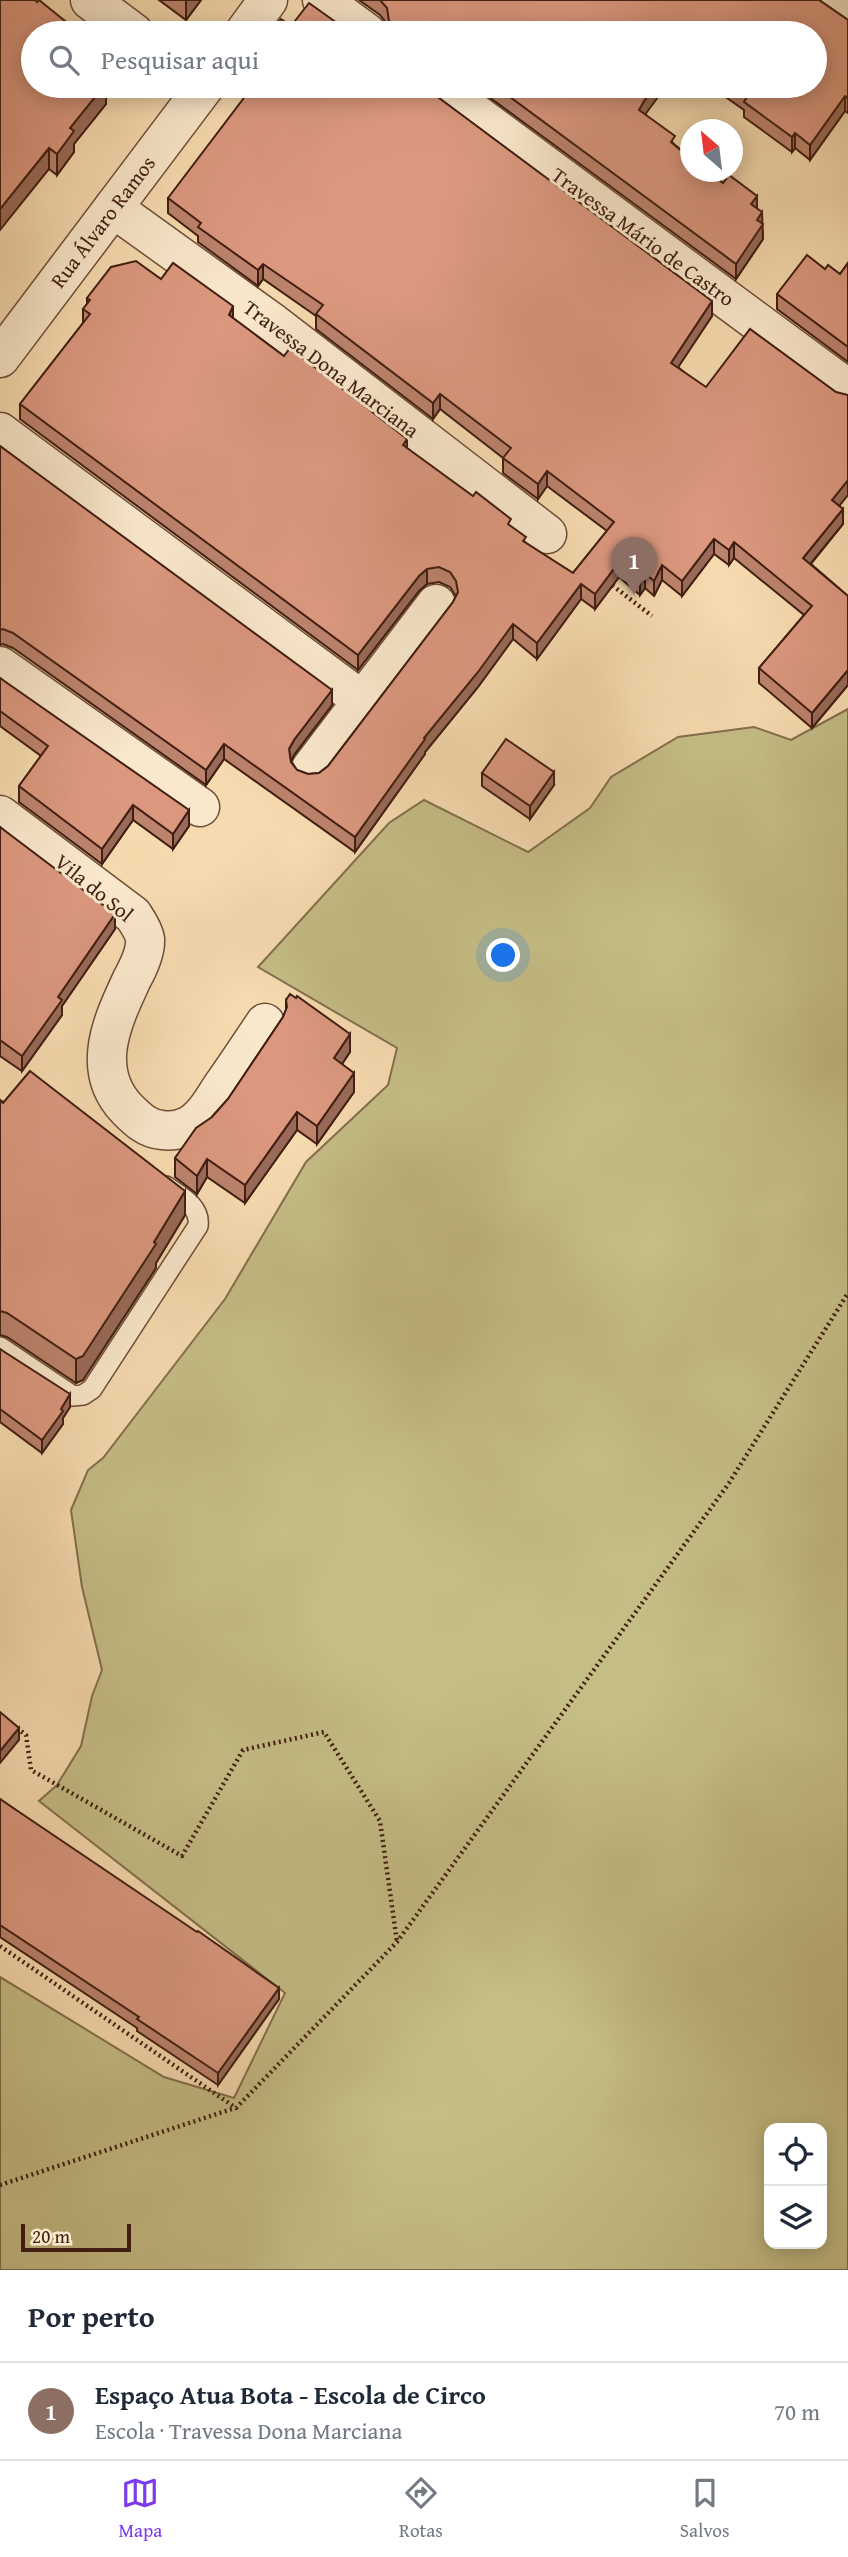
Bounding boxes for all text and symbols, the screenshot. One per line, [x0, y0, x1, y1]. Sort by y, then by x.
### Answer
search box [21, 21, 827, 98]
text: Pesquisar aqui [101, 40, 259, 79]
icon: search [45, 41, 83, 79]
north arrow [680, 119, 743, 182]
street label: Rua Álvaro Ramos [43, 149, 163, 294]
street label: Travessa Mário de Castro [545, 159, 741, 314]
street label: Travessa Dona Marciana [237, 292, 426, 445]
pin: 1 [611, 537, 657, 595]
street label: Vila do Sol [48, 846, 140, 929]
your location [486, 938, 520, 972]
map controls [764, 2123, 827, 2249]
button: locate [764, 2123, 827, 2186]
button: layers [764, 2186, 827, 2249]
scale bar [21, 2221, 131, 2253]
text: 20 m [32, 2222, 70, 2250]
text: Por perto [28, 2294, 155, 2338]
text: Espaço Atua Bota - Escola de Circo [95, 2375, 486, 2414]
text: 1 [45, 2395, 57, 2428]
text: 70 m [774, 2395, 820, 2428]
text: Escola · Travessa Dona Marciana [95, 2414, 402, 2447]
tab: Mapa [118, 2474, 162, 2544]
tab: Rotas [399, 2474, 443, 2544]
tab: Salvos [680, 2474, 730, 2544]

